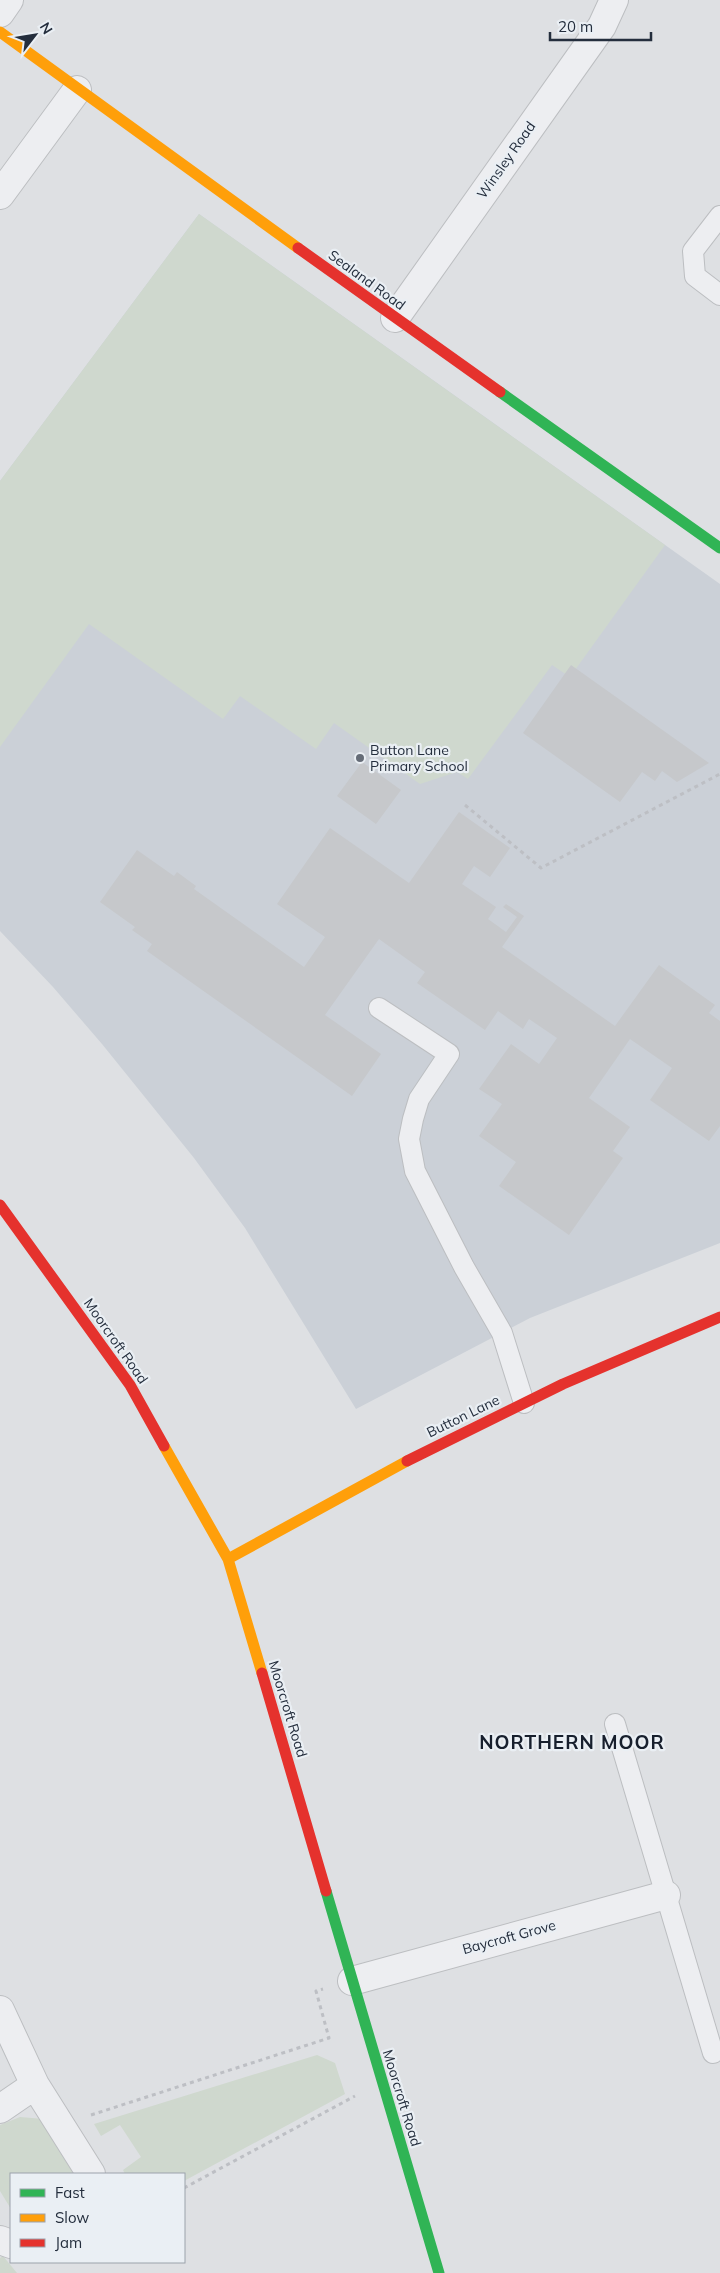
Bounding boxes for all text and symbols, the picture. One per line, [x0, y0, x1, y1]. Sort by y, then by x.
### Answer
north arrow [10, 10, 60, 60]
scale bar [550, 10, 651, 42]
text: 20 m [558, 17, 593, 36]
text: N [36, 19, 57, 37]
street label: Winsley Road [473, 118, 539, 202]
street label: Sealand Road [325, 246, 409, 314]
place label: Button Lane Primary School [370, 741, 468, 775]
marker: Button Lane Primary School [354, 752, 366, 764]
street label: Moorcroft Road [80, 1295, 152, 1387]
street label: Button Lane [424, 1391, 502, 1441]
street label: Moorcroft Road [265, 1658, 311, 1760]
district label: NORTHERN MOOR [479, 1730, 665, 1754]
street label: Baycroft Grove [460, 1916, 558, 1958]
street label: Moorcroft Road [379, 2047, 425, 2149]
legend [10, 2173, 185, 2263]
text: Fast [55, 2183, 85, 2202]
text: Slow [55, 2208, 89, 2227]
text: Jam [55, 2233, 82, 2252]

